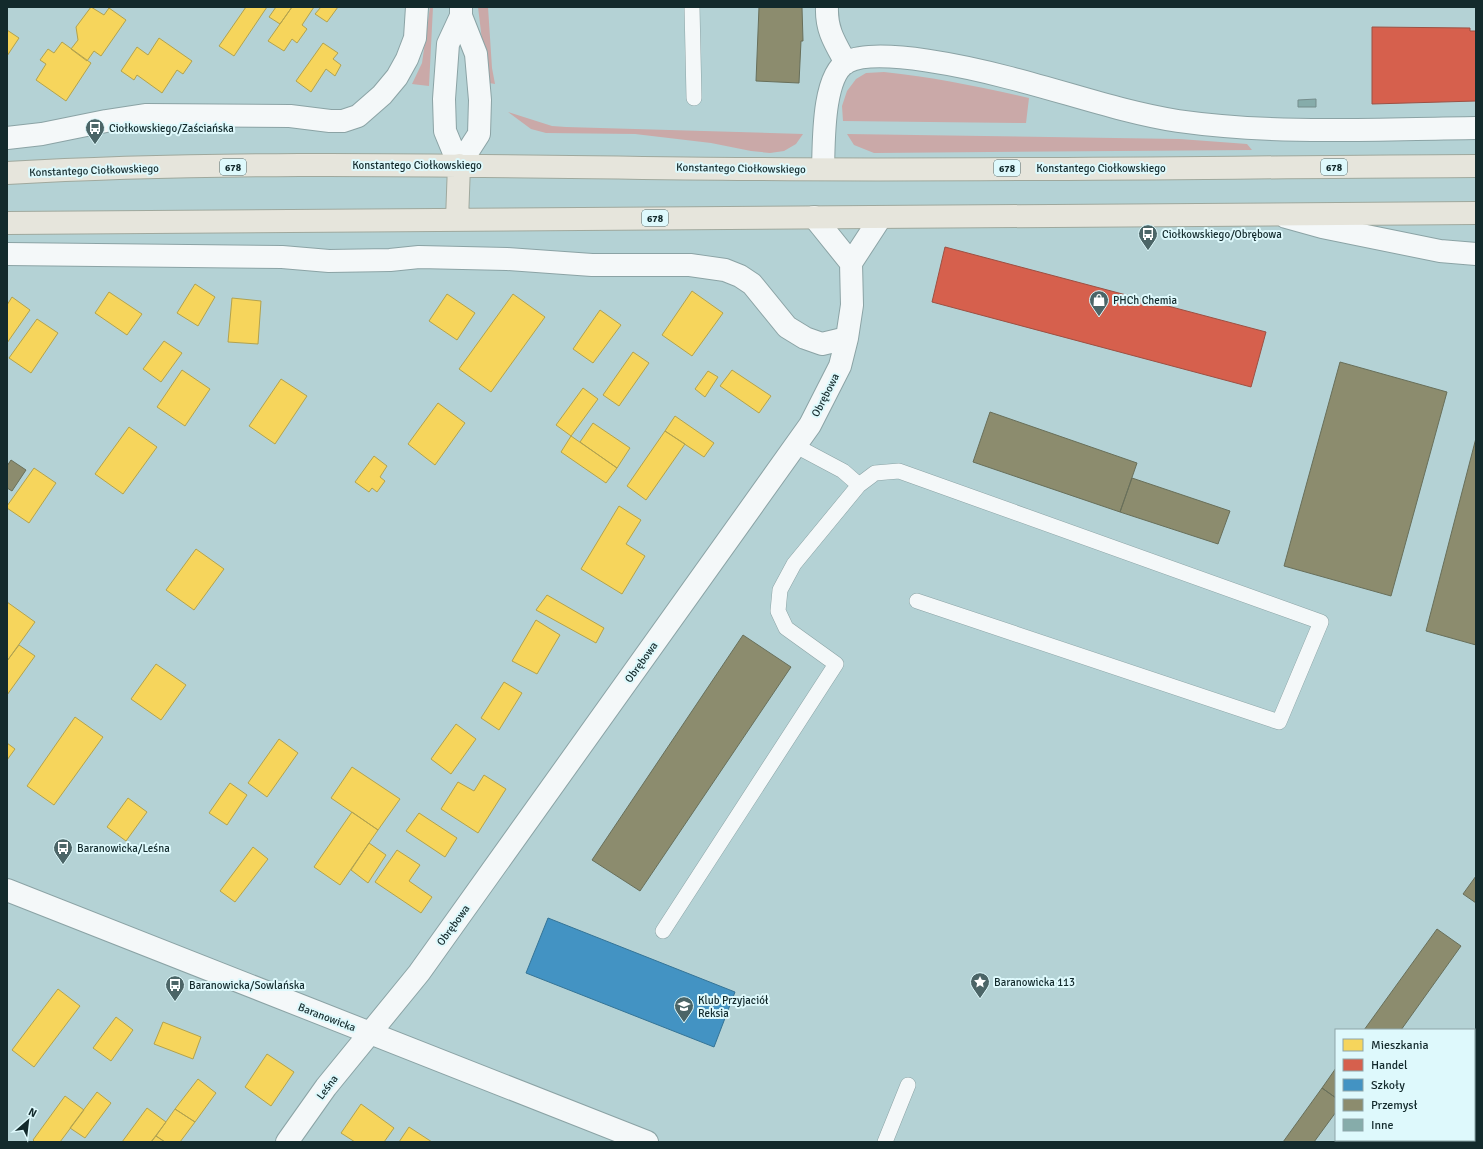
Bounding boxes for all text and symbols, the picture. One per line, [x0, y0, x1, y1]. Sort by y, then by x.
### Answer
bus stop icon: Ciołkowskiego/Zaściańska [84, 117, 106, 145]
place label: Ciołkowskiego/Zaściańska [109, 122, 234, 135]
road number: 678 [220, 159, 246, 175]
street label: Konstantego Ciołkowskiego [352, 159, 482, 172]
road number: 678 [1321, 159, 1347, 175]
road number: 678 [994, 160, 1020, 176]
street label: Konstantego Ciołkowskiego [676, 161, 806, 176]
street label: Konstantego Ciołkowskiego [29, 162, 159, 179]
street label: Konstantego Ciołkowskiego [1036, 162, 1166, 175]
road number: 678 [642, 210, 668, 226]
bus stop icon: Ciołkowskiego/Obrębowa [1137, 223, 1159, 251]
place label: Ciołkowskiego/Obrębowa [1162, 228, 1282, 241]
shop icon: PHCh Chemia [1088, 289, 1110, 317]
place label: PHCh Chemia [1113, 294, 1178, 307]
street label: Obrębowa [809, 371, 842, 419]
street label: Obrębowa [622, 639, 661, 685]
bus stop icon: Baranowicka/Leśna [52, 837, 74, 865]
place label: Baranowicka/Leśna [77, 842, 170, 855]
street label: Obrębowa [434, 902, 473, 948]
place icon: Baranowicka 113 [969, 971, 991, 999]
bus stop icon: Baranowicka/Sowlańska [164, 974, 186, 1002]
place label: Baranowicka 113 [994, 976, 1075, 989]
place label: Baranowicka/Sowlańska [189, 979, 305, 992]
place label: Klub Przyjaciół Reksia [698, 994, 769, 1020]
school or university icon: Klub Przyjaciół Reksia [673, 995, 695, 1023]
street label: Baranowicka [296, 1001, 358, 1035]
legend [1335, 1029, 1475, 1141]
text: Mieszkania [1371, 1038, 1429, 1053]
text: Handel [1371, 1058, 1408, 1073]
street label: Leśna [314, 1072, 341, 1102]
text: Szkoły [1371, 1078, 1405, 1093]
text: Przemysł [1371, 1098, 1418, 1113]
north arrow [8, 1101, 48, 1141]
text: N [26, 1105, 39, 1120]
text: Inne [1371, 1118, 1394, 1133]

